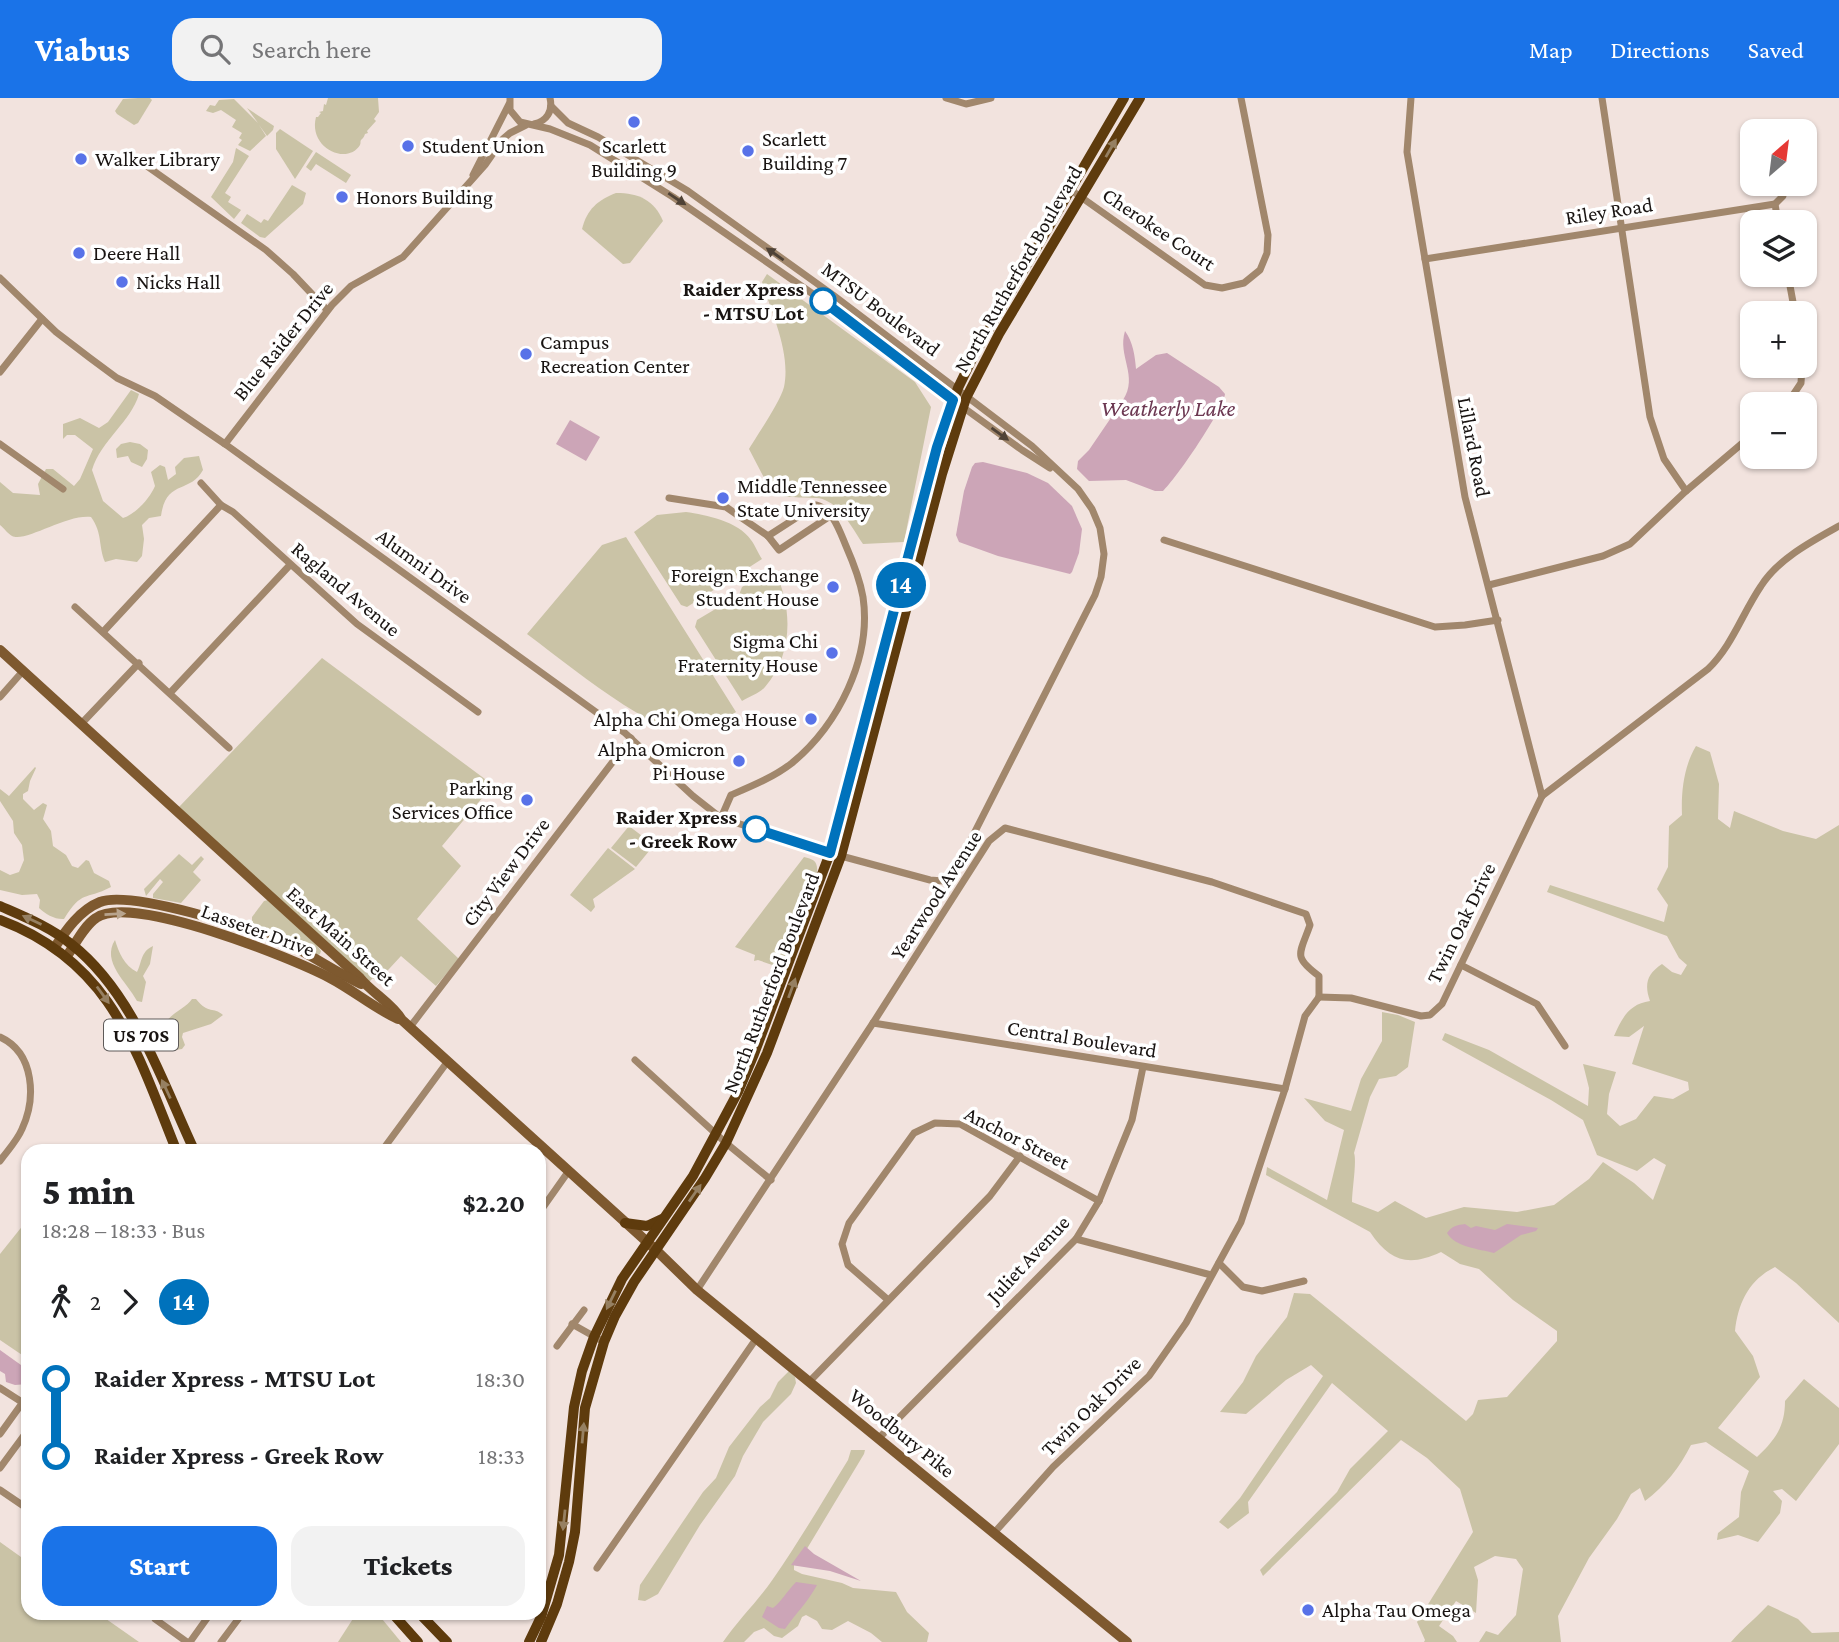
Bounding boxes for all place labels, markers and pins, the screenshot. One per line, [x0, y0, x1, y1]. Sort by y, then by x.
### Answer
marker: Scarlett Building 9 [626, 114, 642, 130]
place label: Scarlett Building 7 [762, 127, 848, 175]
place label: Student Union [422, 134, 544, 158]
place label: Scarlett Building 9 [591, 134, 677, 182]
marker: Student Union [400, 138, 416, 154]
marker: Scarlett Building 7 [740, 143, 756, 159]
place label: Walker Library [95, 147, 220, 171]
marker: Walker Library [73, 151, 89, 167]
place label: Honors Building [356, 185, 493, 209]
marker: Honors Building [334, 189, 350, 205]
place label: Deere Hall [93, 241, 180, 265]
marker: Deere Hall [71, 245, 87, 261]
place label: Nicks Hall [136, 270, 221, 294]
marker: Nicks Hall [114, 274, 130, 290]
place label: Raider Xpress - MTSU Lot [683, 277, 804, 325]
marker: Raider Xpress - MTSU Lot [810, 288, 836, 314]
place label: Campus Recreation Center [540, 330, 690, 378]
marker: Campus Recreation Center [518, 346, 534, 362]
place label: Middle Tennessee State University [737, 474, 887, 522]
marker: Middle Tennessee State University [715, 490, 731, 506]
place label: Foreign Exchange Student House [671, 563, 819, 611]
marker: Foreign Exchange Student House [825, 579, 841, 595]
place label: Sigma Chi Fraternity House [677, 629, 819, 677]
marker: Sigma Chi Fraternity House [824, 645, 840, 661]
place label: Alpha Chi Omega House [594, 707, 797, 731]
marker: Alpha Chi Omega House [803, 711, 819, 727]
place label: Alpha Omicron Pi House [598, 737, 725, 785]
marker: Alpha Omicron Pi House [731, 753, 747, 769]
place label: Parking Services Office [392, 776, 513, 824]
marker: Parking Services Office [519, 792, 535, 808]
place label: Raider Xpress - Greek Row [616, 805, 737, 853]
marker: Raider Xpress - Greek Row [743, 816, 769, 842]
place label: Alpha Tau Omega [1322, 1598, 1471, 1622]
marker: Alpha Tau Omega [1300, 1602, 1316, 1618]

